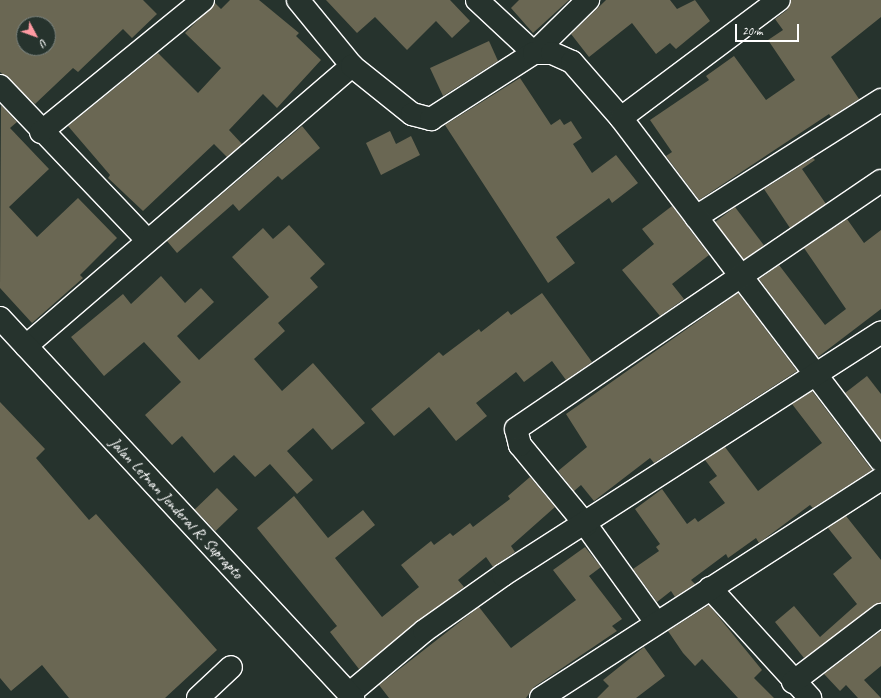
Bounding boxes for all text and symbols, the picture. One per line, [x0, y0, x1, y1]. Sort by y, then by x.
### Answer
north arrow [16, 16, 56, 56]
scale bar [737, 16, 801, 42]
text: 20 m [742, 23, 762, 39]
text: U [37, 37, 51, 50]
street label: Jalan Letnan Jenderal R. Suprapto [106, 434, 246, 582]

